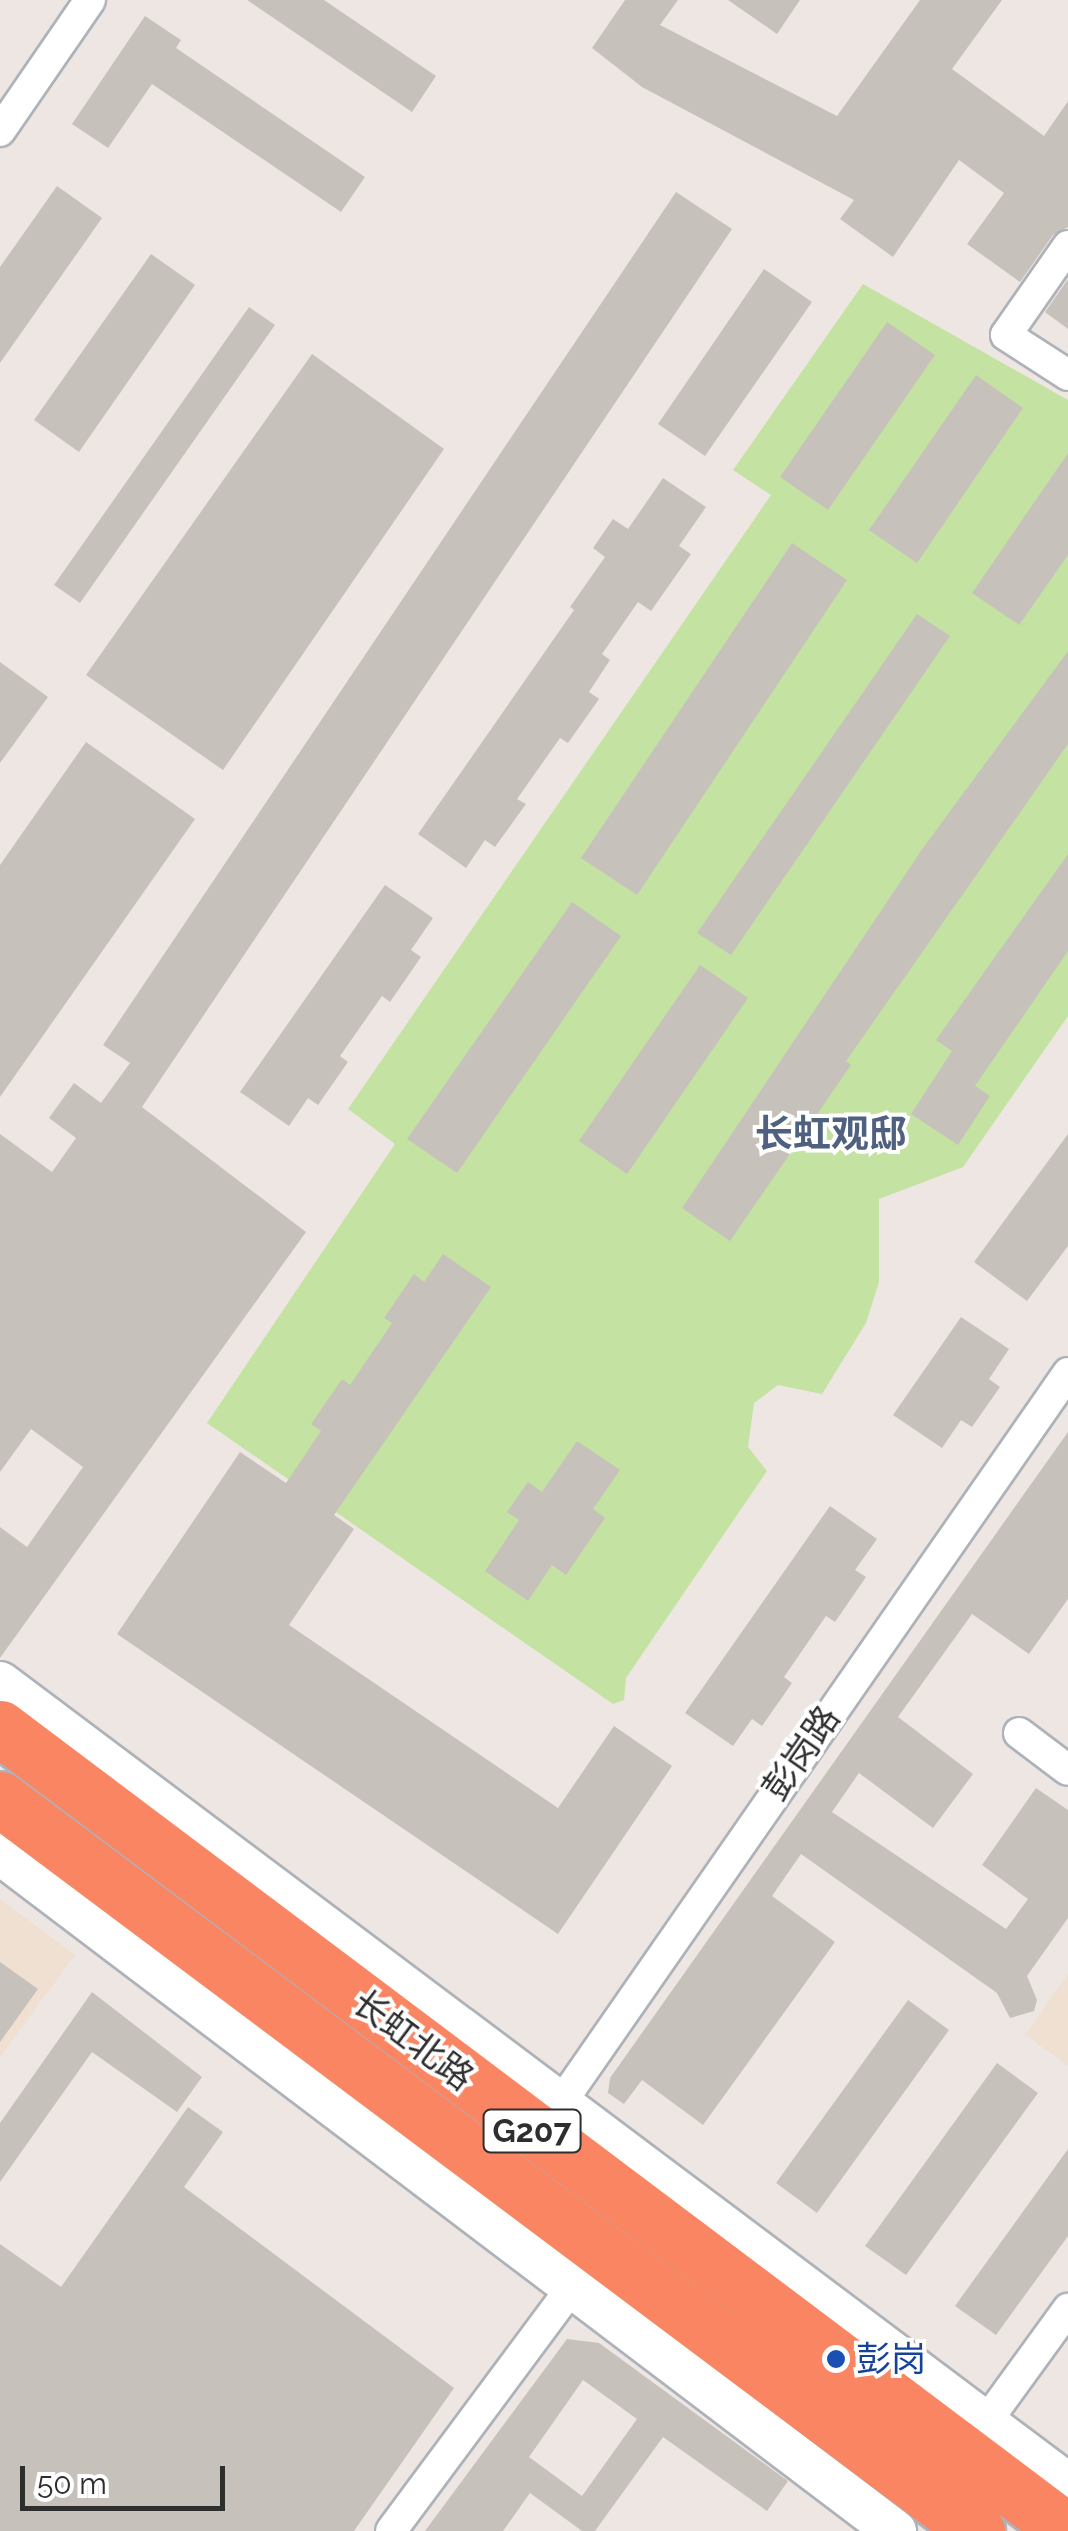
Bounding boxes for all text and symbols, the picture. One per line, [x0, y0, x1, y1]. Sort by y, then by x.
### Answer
district label: 长虹观邸 [755, 1111, 907, 1157]
street label: 彭岗路 [754, 1698, 848, 1808]
street label: 长虹北路 [344, 1981, 482, 2099]
road number: G207 [482, 2104, 582, 2158]
place label: 彭岗 [856, 2338, 926, 2380]
marker: 彭岗 [825, 2348, 847, 2370]
scale bar [25, 2446, 230, 2508]
text: 50 m [37, 2466, 107, 2501]

